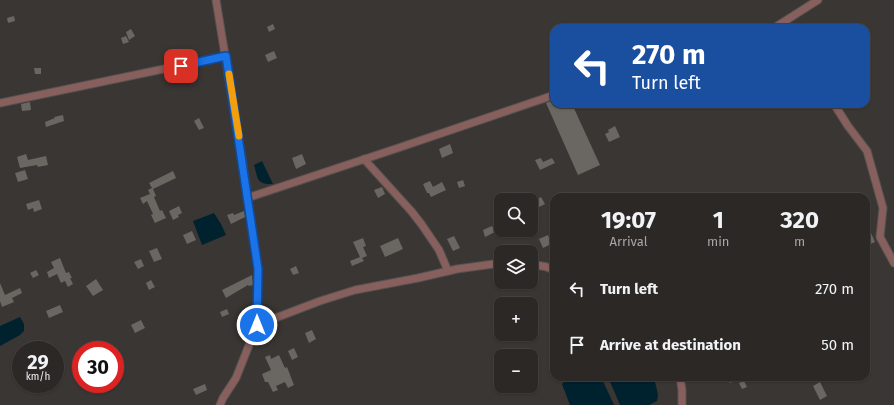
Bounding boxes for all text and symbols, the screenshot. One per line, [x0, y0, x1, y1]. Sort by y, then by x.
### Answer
text: 270 m [632, 38, 706, 71]
icon: left [566, 40, 618, 92]
pin [164, 49, 198, 83]
icon: arrive [170, 55, 192, 77]
text: Turn left [632, 72, 701, 94]
map controls [494, 193, 538, 393]
button: search [494, 193, 538, 237]
text: 19:07 [601, 206, 656, 234]
text: 1 [713, 206, 724, 234]
text: 320 [780, 206, 819, 234]
text: Arrival [609, 234, 648, 249]
text: min [707, 234, 729, 249]
text: m [794, 234, 805, 249]
button: layers [494, 245, 538, 289]
icon: left [566, 278, 588, 300]
text: Turn left [600, 280, 658, 298]
text: 270 m [815, 280, 854, 298]
button: + [494, 297, 538, 341]
position arrow [236, 304, 278, 346]
icon: arrive [566, 334, 588, 356]
text: Arrive at destination [600, 336, 741, 354]
text: 50 m [821, 336, 854, 354]
speed limit sign: 30 [72, 341, 124, 393]
button: − [494, 349, 538, 393]
text: 29 [27, 350, 49, 374]
text: km/h [26, 371, 50, 383]

